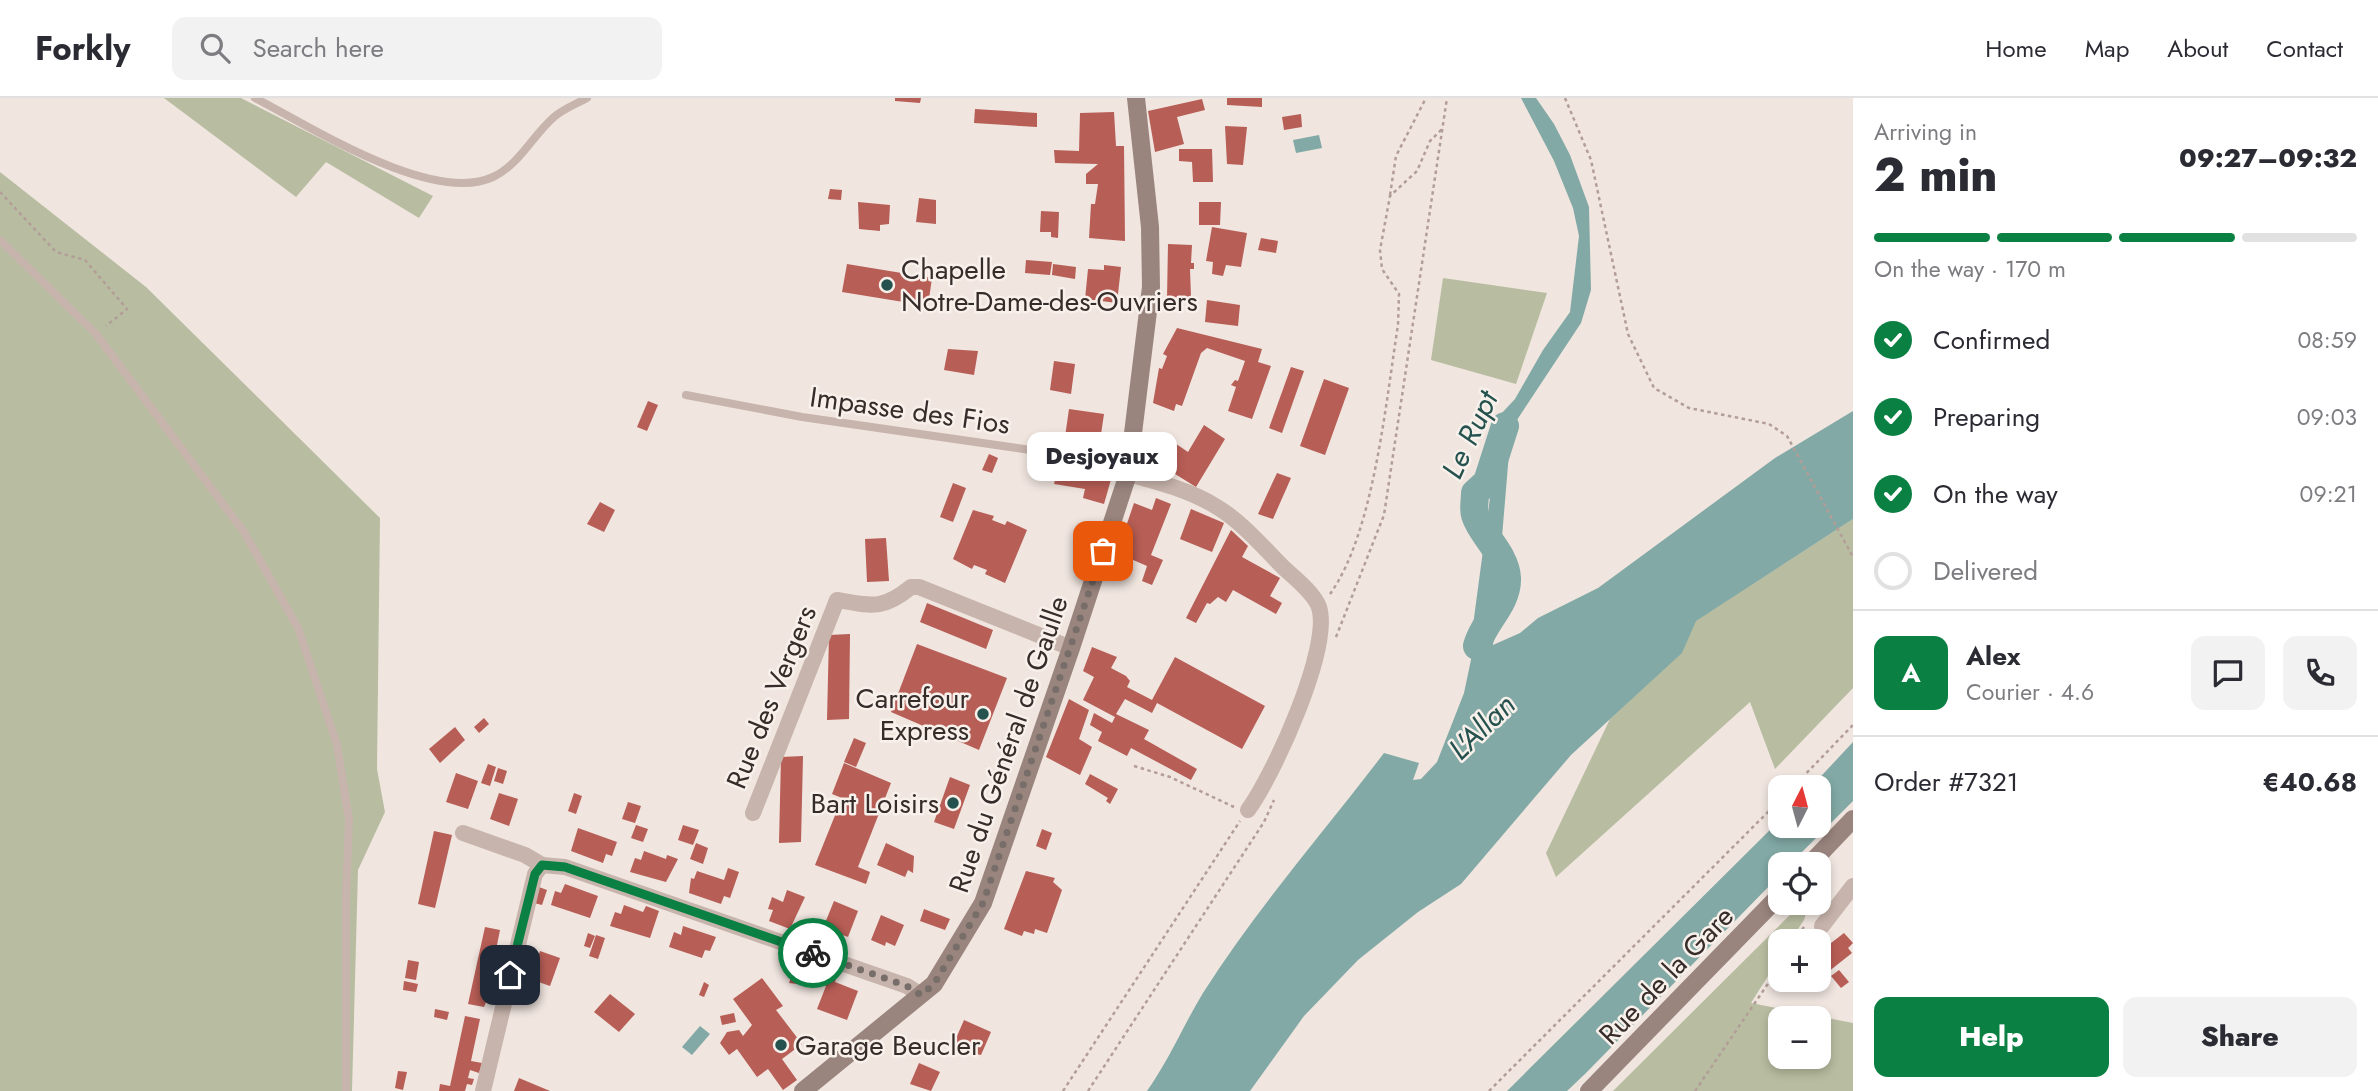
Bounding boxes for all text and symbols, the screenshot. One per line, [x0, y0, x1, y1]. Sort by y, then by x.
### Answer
search box [172, 17, 662, 80]
text: Forkly [35, 25, 130, 72]
icon: search [196, 29, 234, 67]
text: Search here [252, 29, 384, 67]
text: Home [1985, 31, 2047, 66]
text: Map [2085, 31, 2129, 66]
text: About [2167, 31, 2228, 66]
text: Contact [2266, 31, 2343, 66]
text: Arriving in [1874, 115, 1977, 149]
text: 09:27–09:32 [2179, 139, 2357, 177]
text: 2 min [1874, 142, 1998, 208]
place label: Chapelle Notre-Dame-des-Ouvriers [901, 249, 1198, 322]
text: On the way · 170 m [1874, 252, 2066, 286]
marker: Chapelle Notre-Dame-des-Ouvriers [879, 277, 895, 293]
icon: check [1874, 321, 1912, 359]
text: Confirmed [1933, 321, 2050, 359]
text: 08:59 [2298, 323, 2357, 357]
street label: Impasse des Fios [807, 376, 1013, 445]
water label: Le Rupt [1431, 382, 1509, 486]
icon: check [1874, 398, 1912, 436]
text: Preparing [1933, 398, 2040, 436]
text: 09:03 [2297, 400, 2357, 434]
callout: Desjoyaux [1028, 432, 1178, 481]
text: Desjoyaux [1045, 439, 1159, 473]
icon: check [1874, 475, 1912, 513]
text: On the way [1933, 475, 2058, 513]
text: 09:21 [2300, 477, 2357, 511]
pin [1073, 521, 1133, 581]
icon: bag [1084, 532, 1122, 570]
text: Delivered [1933, 552, 2038, 590]
street label: Rue du Général de Gaulle [938, 590, 1079, 898]
street label: Rue des Vergers [716, 599, 827, 795]
button: chat [2191, 636, 2265, 710]
button: phone [2283, 636, 2357, 710]
text: Alex [1966, 637, 2020, 675]
text: A [1901, 654, 1921, 692]
text: Courier · 4.6 [1966, 675, 2094, 709]
place label: Carrefour Express [856, 678, 969, 751]
water label: L'Allan [1438, 684, 1525, 769]
marker: Carrefour Express [975, 706, 991, 722]
text: Order #7321 [1874, 763, 2018, 801]
text: €40.68 [2263, 763, 2357, 801]
north arrow [1768, 775, 1830, 838]
map controls [1768, 775, 1831, 1069]
place label: Bart Loisirs [811, 783, 939, 824]
marker: Bart Loisirs [945, 795, 961, 811]
button: locate [1768, 852, 1831, 915]
street label: Rue de la Gare [1589, 897, 1743, 1054]
courier [778, 918, 848, 988]
button: + [1768, 929, 1831, 992]
icon: bike [794, 934, 832, 972]
pin [480, 945, 540, 1005]
icon: home [491, 956, 529, 994]
button: Help [1874, 997, 2109, 1077]
button: Share [2123, 997, 2357, 1077]
button: − [1768, 1006, 1831, 1069]
place label: Garage Beucler [795, 1025, 981, 1066]
marker: Garage Beucler [773, 1037, 789, 1053]

